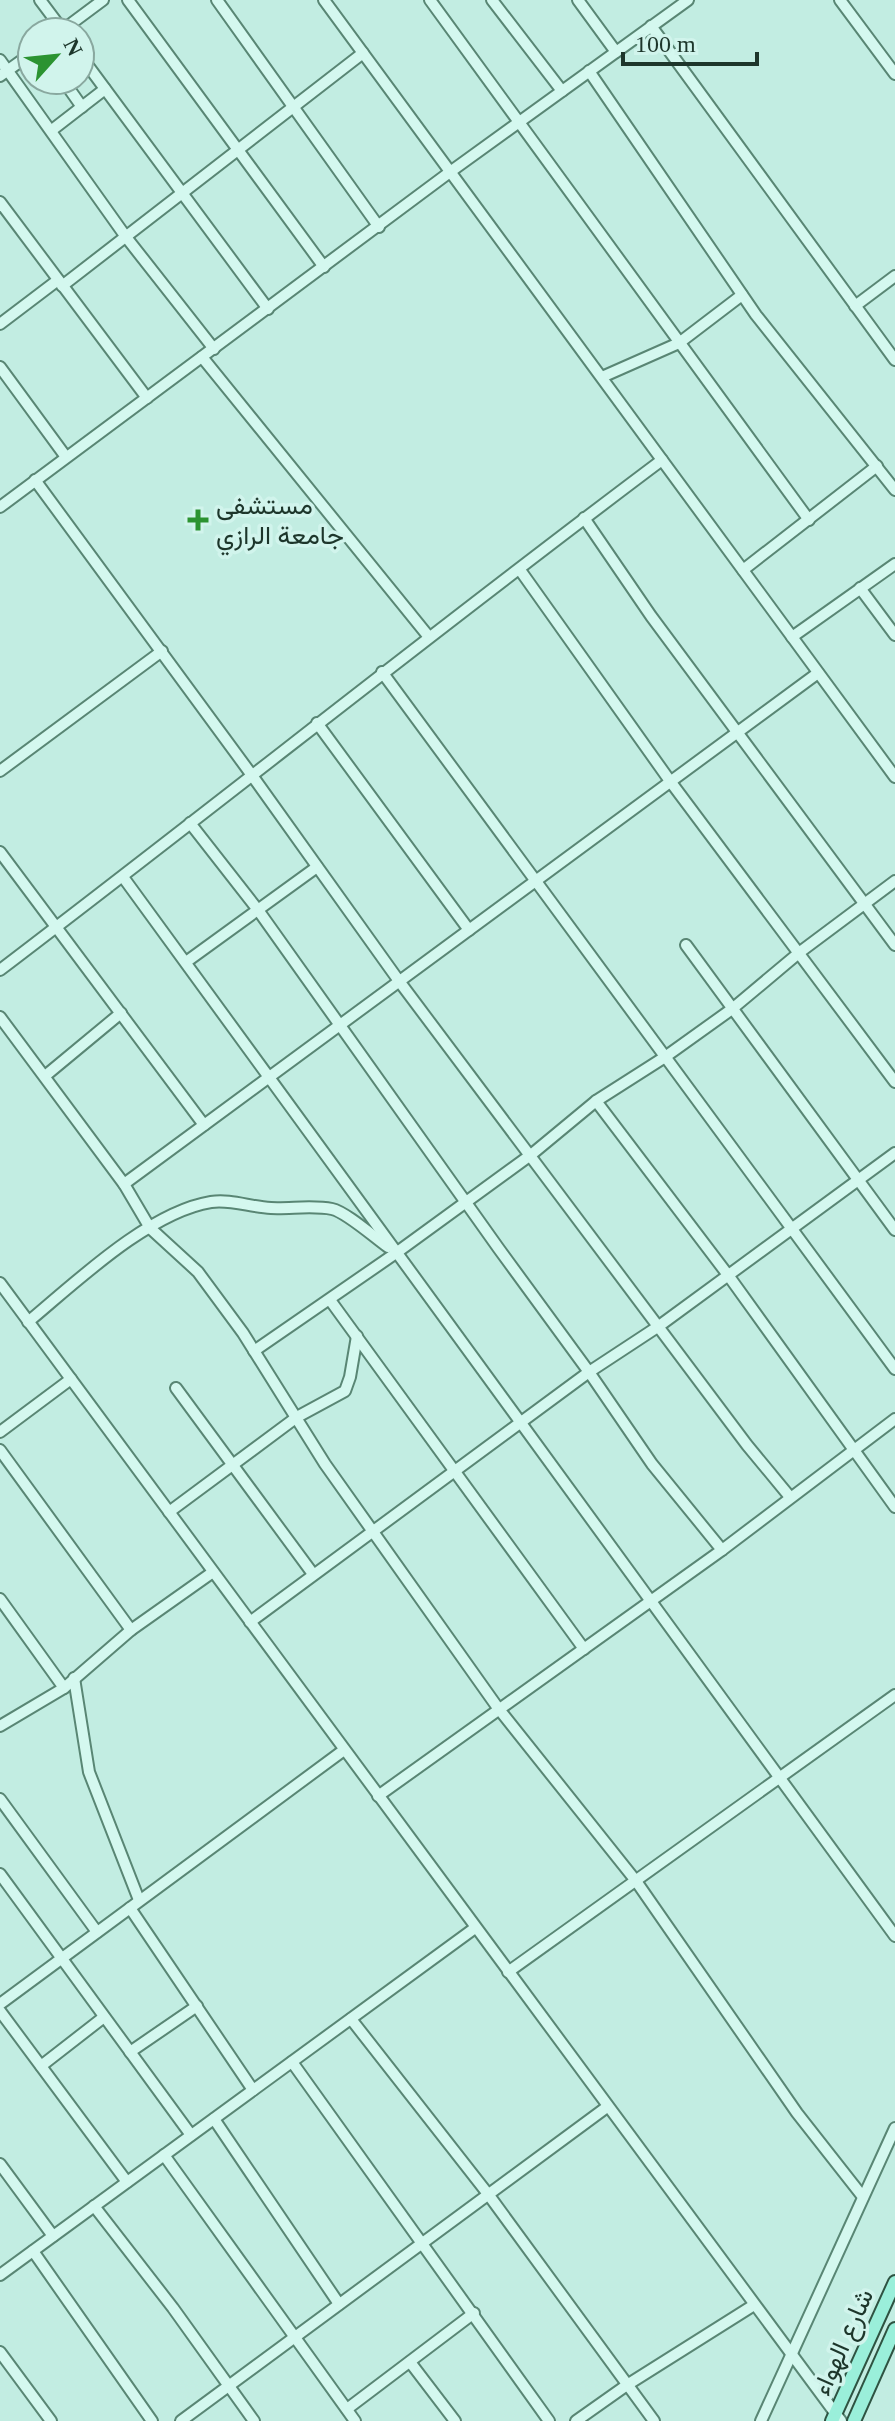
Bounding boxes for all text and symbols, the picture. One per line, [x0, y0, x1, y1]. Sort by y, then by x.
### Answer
north arrow [16, 16, 96, 96]
scale bar [623, 16, 757, 66]
text: 100 m [635, 31, 696, 57]
text: N [59, 34, 88, 60]
place label: مستشفى جامعة الرازي [216, 491, 344, 556]
marker: مستشفى جامعة الرازي [187, 509, 209, 531]
street label: شارع الهواء [807, 2284, 882, 2401]

